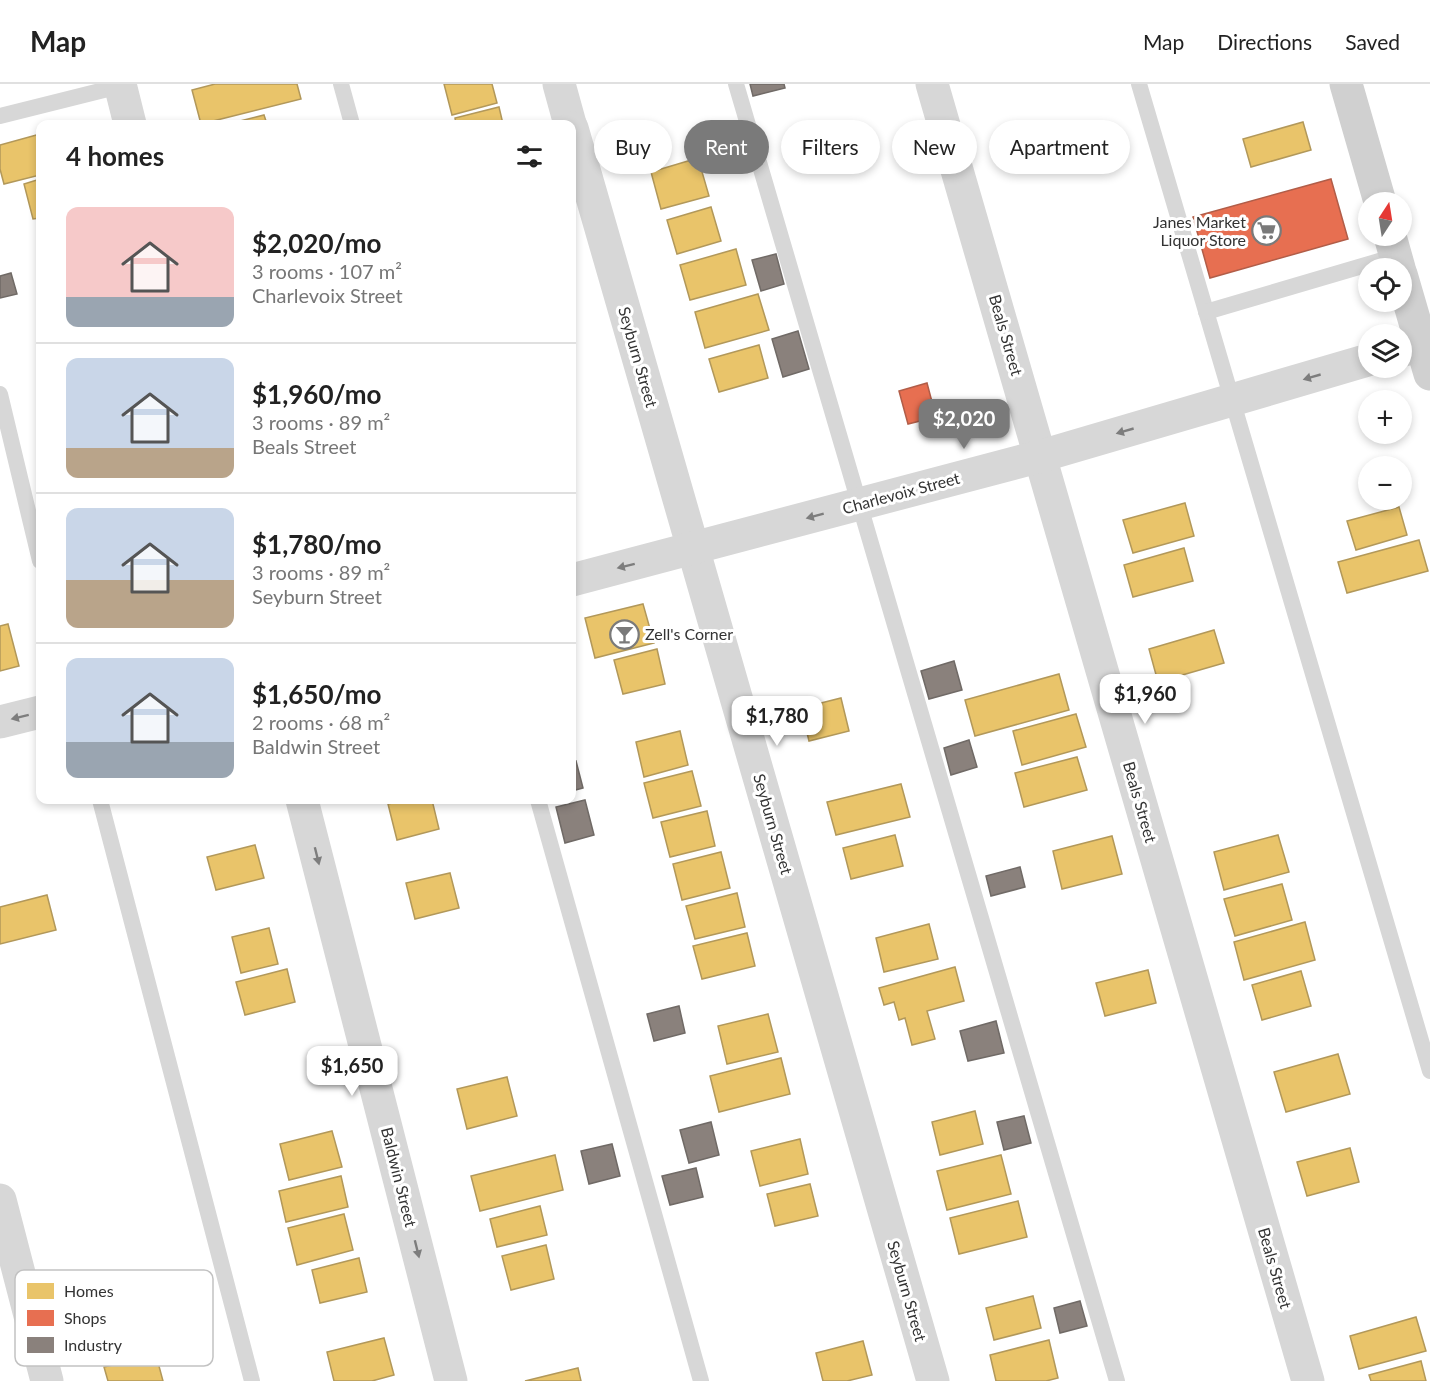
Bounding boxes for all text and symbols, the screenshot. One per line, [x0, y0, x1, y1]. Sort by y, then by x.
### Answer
text: Map [30, 24, 86, 58]
text: Map [1143, 29, 1184, 54]
text: Directions [1217, 29, 1312, 54]
text: Saved [1345, 29, 1400, 54]
chip: Buy [594, 120, 672, 174]
chip: Rent [684, 120, 769, 174]
chip: Filters [781, 120, 880, 174]
chip: New [892, 120, 977, 174]
chip: Apartment [989, 120, 1130, 174]
text: 4 homes [66, 140, 164, 172]
icon: filters [513, 140, 546, 173]
north arrow [1358, 192, 1412, 246]
map controls [1358, 192, 1412, 510]
place label: Janes Market Liquor Store [1153, 212, 1246, 249]
supermarket icon: Janes Market Liquor Store [1251, 215, 1283, 247]
text: $2,020/mo [252, 227, 382, 259]
icon: home [114, 231, 186, 303]
button: locate [1358, 258, 1412, 312]
text: 3 rooms · 107 m² [252, 259, 402, 283]
text: Charlevoix Street [252, 283, 403, 307]
street label: Beals Street [986, 292, 1027, 378]
street label: Seyburn Street [615, 304, 662, 410]
button: layers [1358, 324, 1412, 378]
one-way arrow [1303, 373, 1321, 382]
text: $1,960/mo [252, 378, 382, 410]
icon: home [114, 382, 186, 454]
button: + [1358, 390, 1412, 444]
pin: $2,020 [915, 399, 1013, 450]
text: $2,020 [933, 406, 995, 430]
text: 3 rooms · 89 m² [252, 410, 390, 434]
one-way arrow [1116, 427, 1134, 436]
text: Beals Street [252, 434, 356, 458]
button: − [1358, 456, 1412, 510]
street label: Charlevoix Street [840, 468, 962, 517]
one-way arrow [806, 512, 824, 522]
text: $1,780/mo [252, 528, 382, 560]
icon: home [114, 532, 186, 604]
text: 3 rooms · 89 m² [252, 560, 390, 584]
one-way arrow [617, 561, 636, 571]
text: Seyburn Street [252, 584, 382, 608]
bar icon: Zell's Corner [608, 618, 640, 650]
place label: Zell's Corner [645, 624, 733, 643]
pin: $1,960 [1096, 674, 1194, 725]
text: $1,650/mo [252, 678, 382, 710]
text: $1,960 [1114, 681, 1176, 705]
icon: home [114, 682, 186, 754]
pin: $1,780 [728, 696, 826, 747]
text: $1,780 [746, 703, 808, 727]
text: 2 rooms · 68 m² [252, 710, 390, 734]
one-way arrow [11, 713, 29, 723]
text: Baldwin Street [252, 734, 380, 758]
street label: Beals Street [1120, 759, 1161, 845]
street label: Seyburn Street [750, 771, 797, 877]
one-way arrow [312, 847, 322, 865]
pin: $1,650 [303, 1046, 401, 1097]
text: $1,650 [321, 1053, 383, 1077]
street label: Baldwin Street [378, 1125, 421, 1229]
street label: Beals Street [1255, 1225, 1296, 1311]
street label: Seyburn Street [884, 1238, 931, 1344]
one-way arrow [413, 1239, 423, 1258]
legend [15, 1270, 213, 1366]
text: Homes [64, 1281, 114, 1300]
text: Shops [64, 1308, 107, 1327]
text: Industry [64, 1335, 123, 1354]

